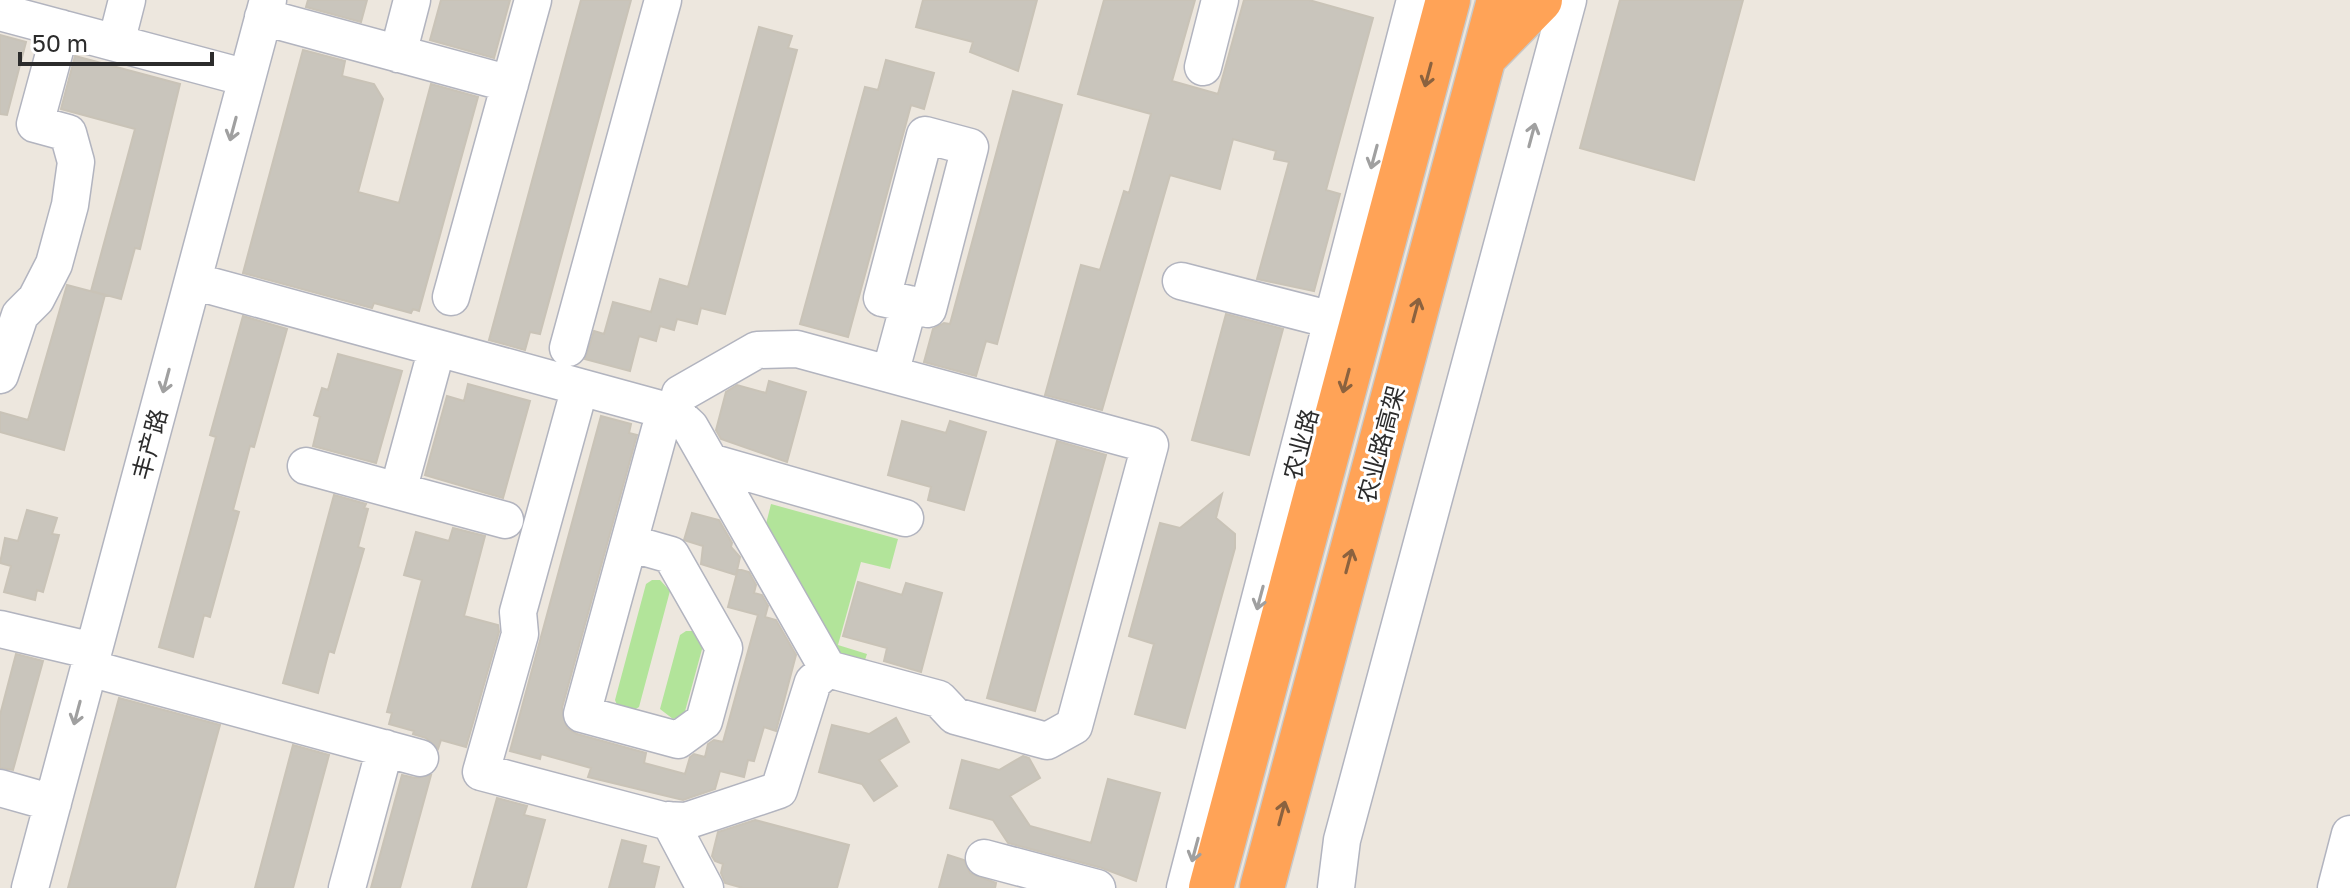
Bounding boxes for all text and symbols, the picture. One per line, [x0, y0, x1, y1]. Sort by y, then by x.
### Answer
scale bar [20, 16, 212, 66]
text: 50 m [32, 28, 88, 57]
one-way arrow [1420, 62, 1435, 88]
one-way arrow [225, 116, 240, 142]
one-way arrow [1525, 123, 1540, 149]
one-way arrow [1365, 143, 1380, 169]
one-way arrow [1409, 298, 1424, 324]
one-way arrow [158, 367, 173, 393]
one-way arrow [1338, 367, 1353, 393]
street label: 农业路高架 [1350, 382, 1410, 506]
street label: 丰产路 [126, 405, 172, 483]
street label: 农业路 [1277, 405, 1323, 483]
one-way arrow [1342, 549, 1357, 575]
one-way arrow [1251, 585, 1266, 611]
one-way arrow [69, 699, 84, 725]
one-way arrow [1275, 800, 1290, 826]
one-way arrow [1186, 837, 1201, 862]

